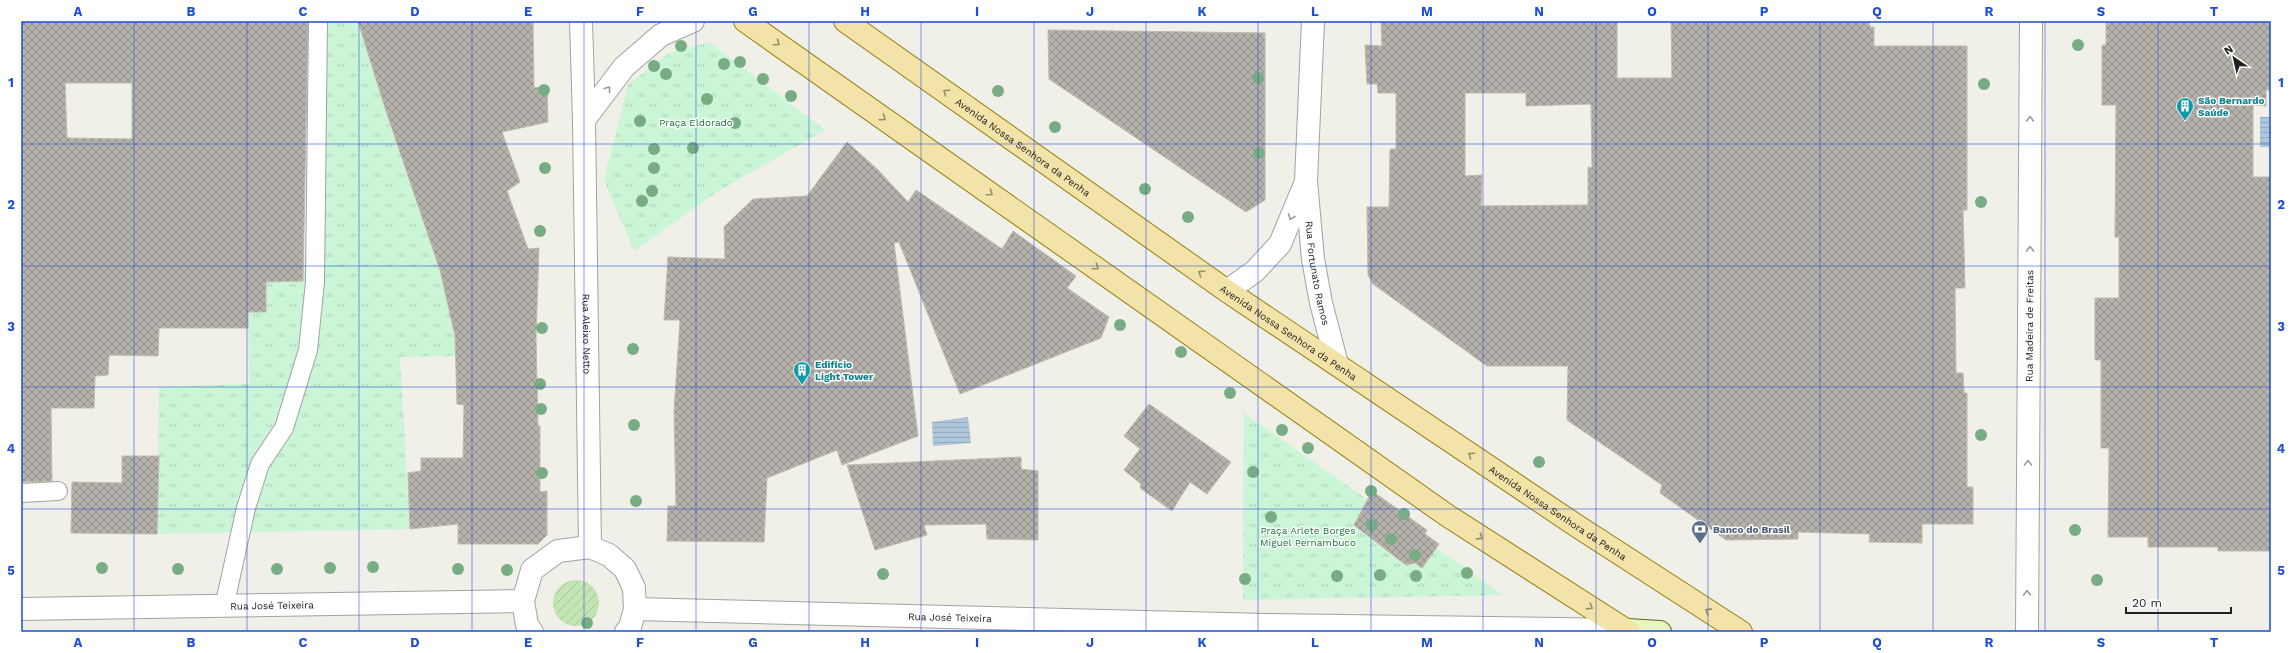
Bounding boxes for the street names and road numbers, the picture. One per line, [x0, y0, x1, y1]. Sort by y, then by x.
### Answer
street label: Avenida Nossa Senhora da Penha [953, 96, 1092, 199]
street label: Rua Fortunato Ramos [1304, 220, 1332, 326]
street label: Rua Madeira de Freitas [2024, 270, 2035, 382]
street label: Avenida Nossa Senhora da Penha [1218, 283, 1359, 383]
street label: Rua Aleixo Netto [580, 294, 593, 374]
street label: Avenida Nossa Senhora da Penha [1487, 464, 1629, 563]
street label: Rua José Teixeira [230, 599, 314, 612]
street label: Rua José Teixeira [908, 611, 992, 624]

